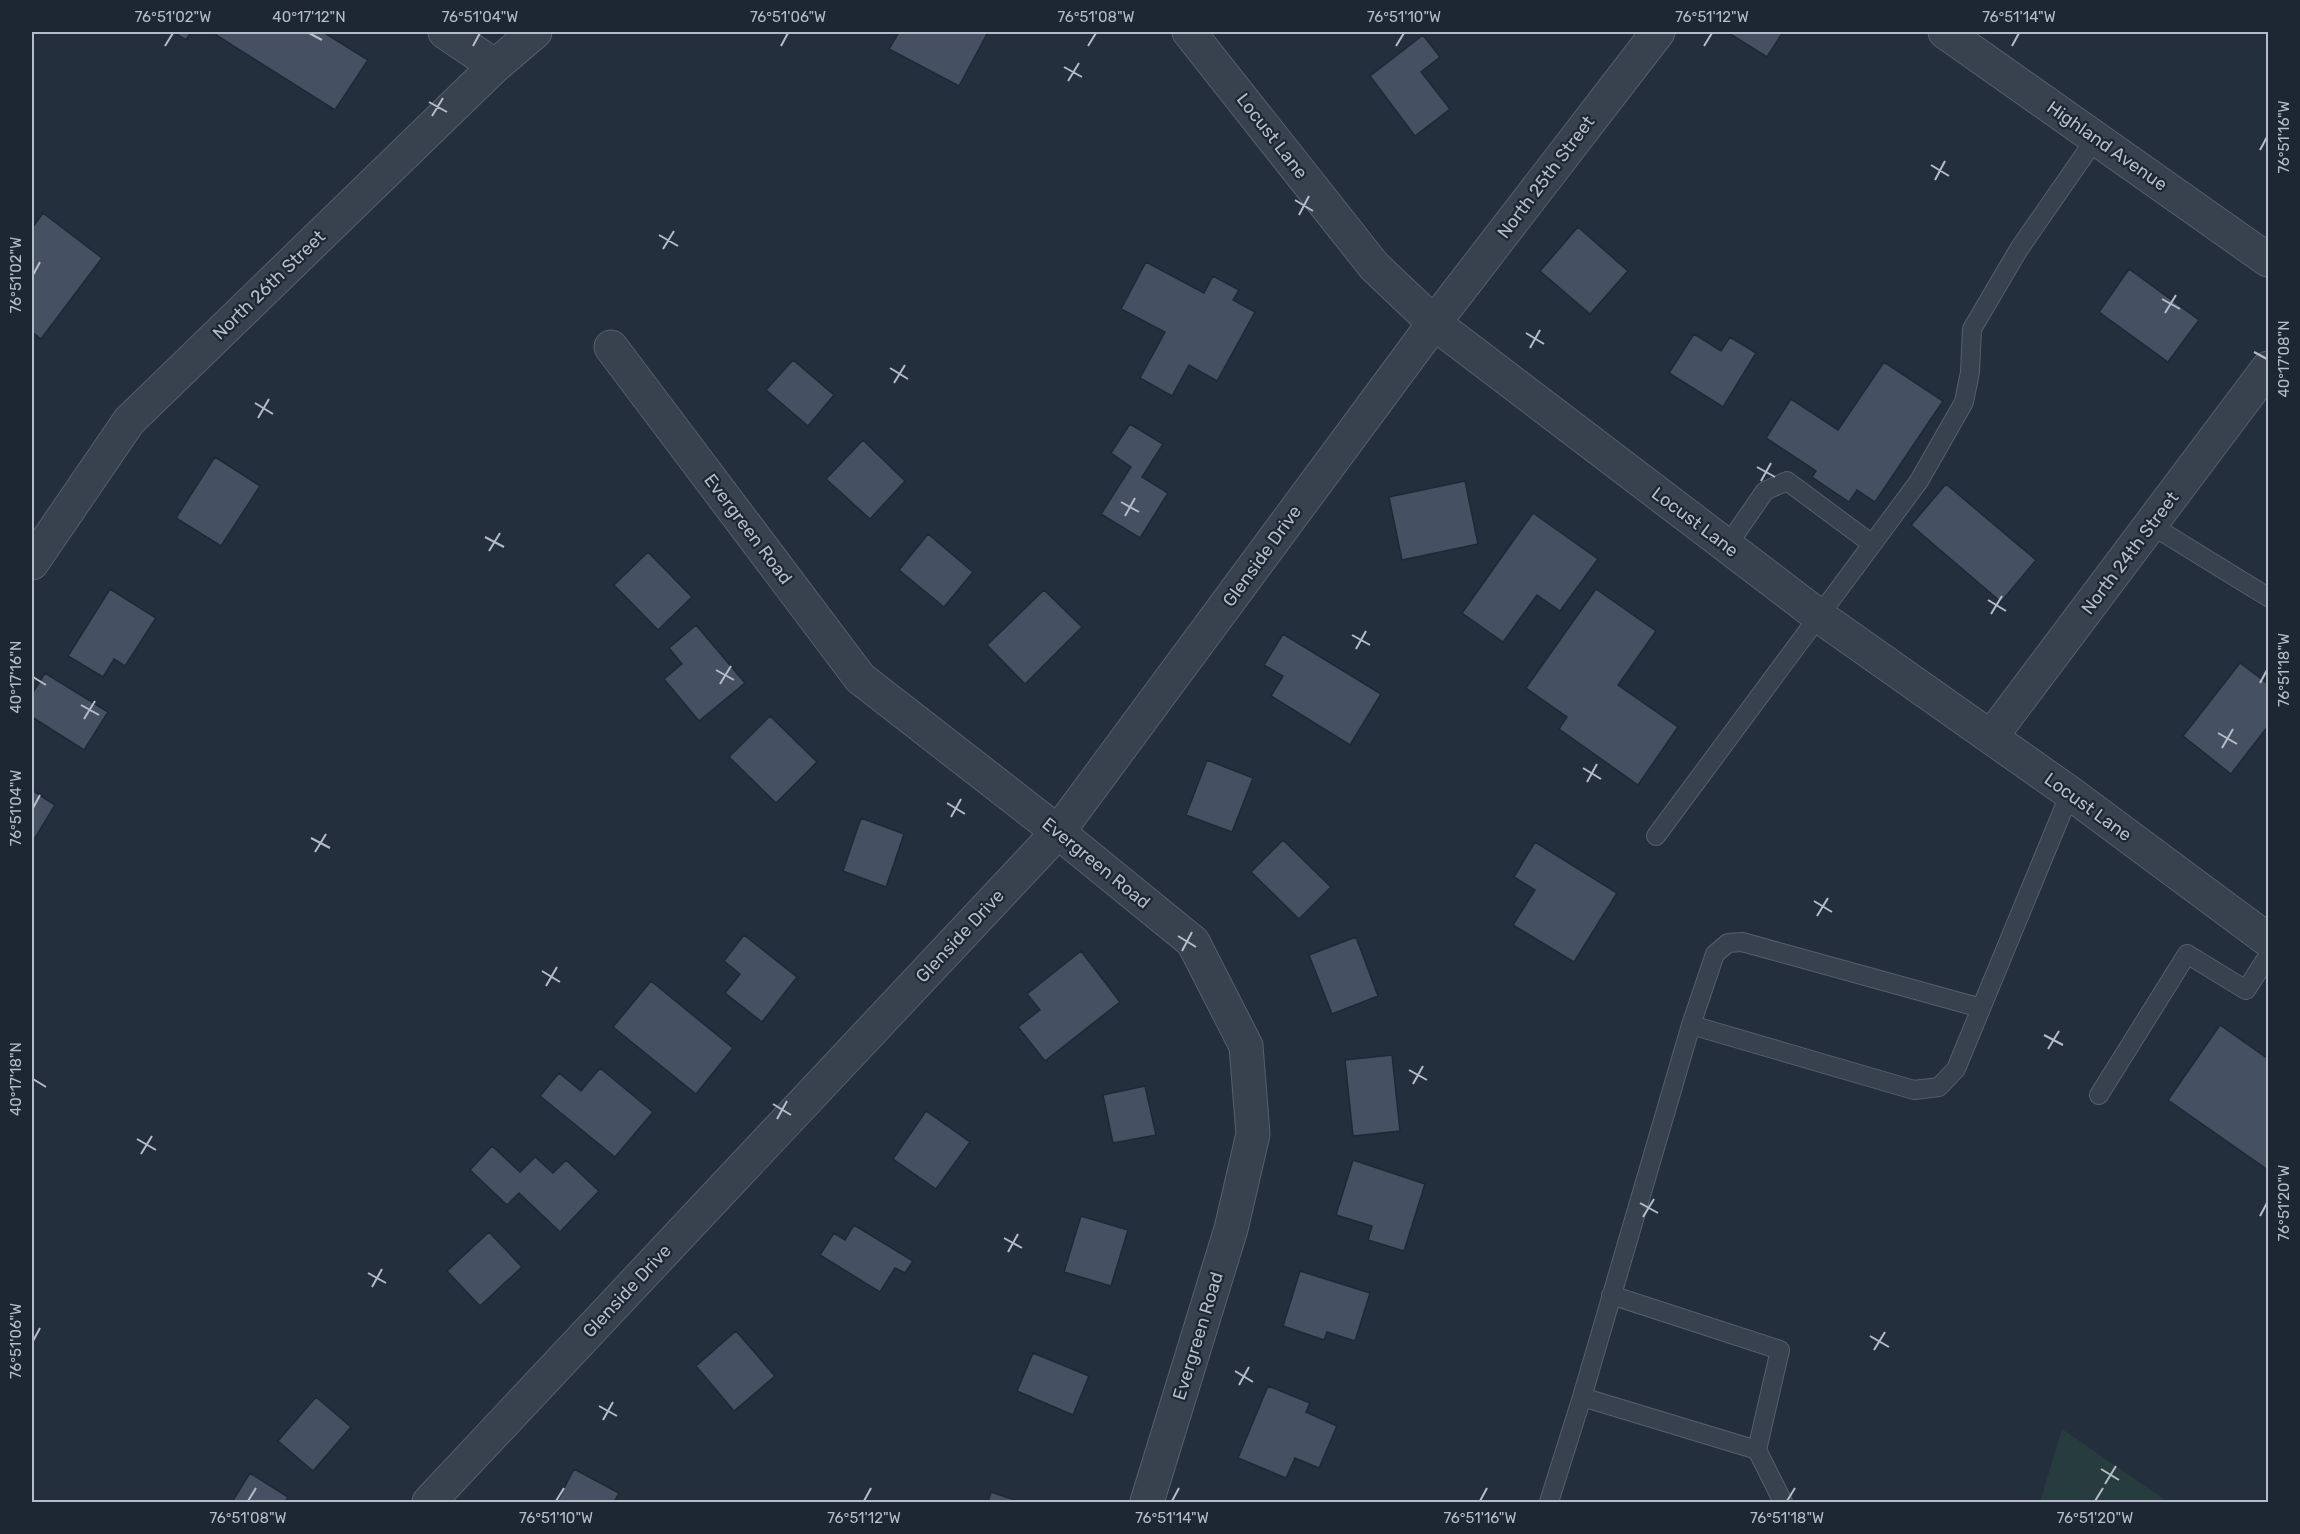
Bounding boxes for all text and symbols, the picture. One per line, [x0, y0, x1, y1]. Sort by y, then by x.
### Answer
text: 76°51'02"W [135, 8, 211, 26]
text: 40°17'12"N [272, 8, 346, 26]
text: 76°51'04"W [442, 8, 518, 26]
text: 76°51'06"W [750, 8, 826, 26]
text: 76°51'08"W [1057, 8, 1135, 26]
text: 76°51'10"W [1367, 8, 1441, 26]
text: 76°51'12"W [1675, 8, 1749, 26]
text: 76°51'14"W [1982, 8, 2056, 26]
street label: Locust Lane [1232, 89, 1312, 183]
street label: Highland Avenue [2043, 96, 2171, 196]
text: 76°51'16"W [2275, 100, 2293, 174]
street label: North 25th Street [1493, 111, 1599, 243]
street label: North 26th Street [208, 226, 330, 344]
text: 76°51'02"W [7, 237, 25, 313]
text: 40°17'08"N [2275, 320, 2293, 398]
street label: Evergreen Road [699, 469, 797, 589]
street label: Locust Lane [1647, 482, 1743, 562]
street label: North 24th Street [2077, 487, 2183, 619]
street label: Glenside Drive [1218, 501, 1306, 611]
text: 76°51'18"W [2275, 633, 2293, 707]
text: 40°17'16"N [7, 640, 25, 714]
street label: Locust Lane [2040, 768, 2136, 846]
text: 76°51'04"W [7, 770, 25, 846]
street label: Evergreen Road [1038, 813, 1154, 913]
street label: Glenside Drive [911, 885, 1009, 987]
text: 40°17'18"N [7, 1042, 25, 1116]
text: 76°51'20"W [2275, 1165, 2293, 1241]
street label: Glenside Drive [578, 1240, 676, 1342]
street label: Evergreen Road [1168, 1269, 1228, 1403]
text: 76°51'06"W [7, 1303, 25, 1379]
text: 76°51'08"W [209, 1509, 287, 1527]
text: 76°51'10"W [519, 1509, 593, 1527]
text: 76°51'12"W [827, 1509, 901, 1527]
text: 76°51'14"W [1135, 1509, 1209, 1527]
text: 76°51'16"W [1443, 1509, 1517, 1527]
text: 76°51'18"W [1750, 1509, 1824, 1527]
text: 76°51'20"W [2057, 1509, 2133, 1527]

